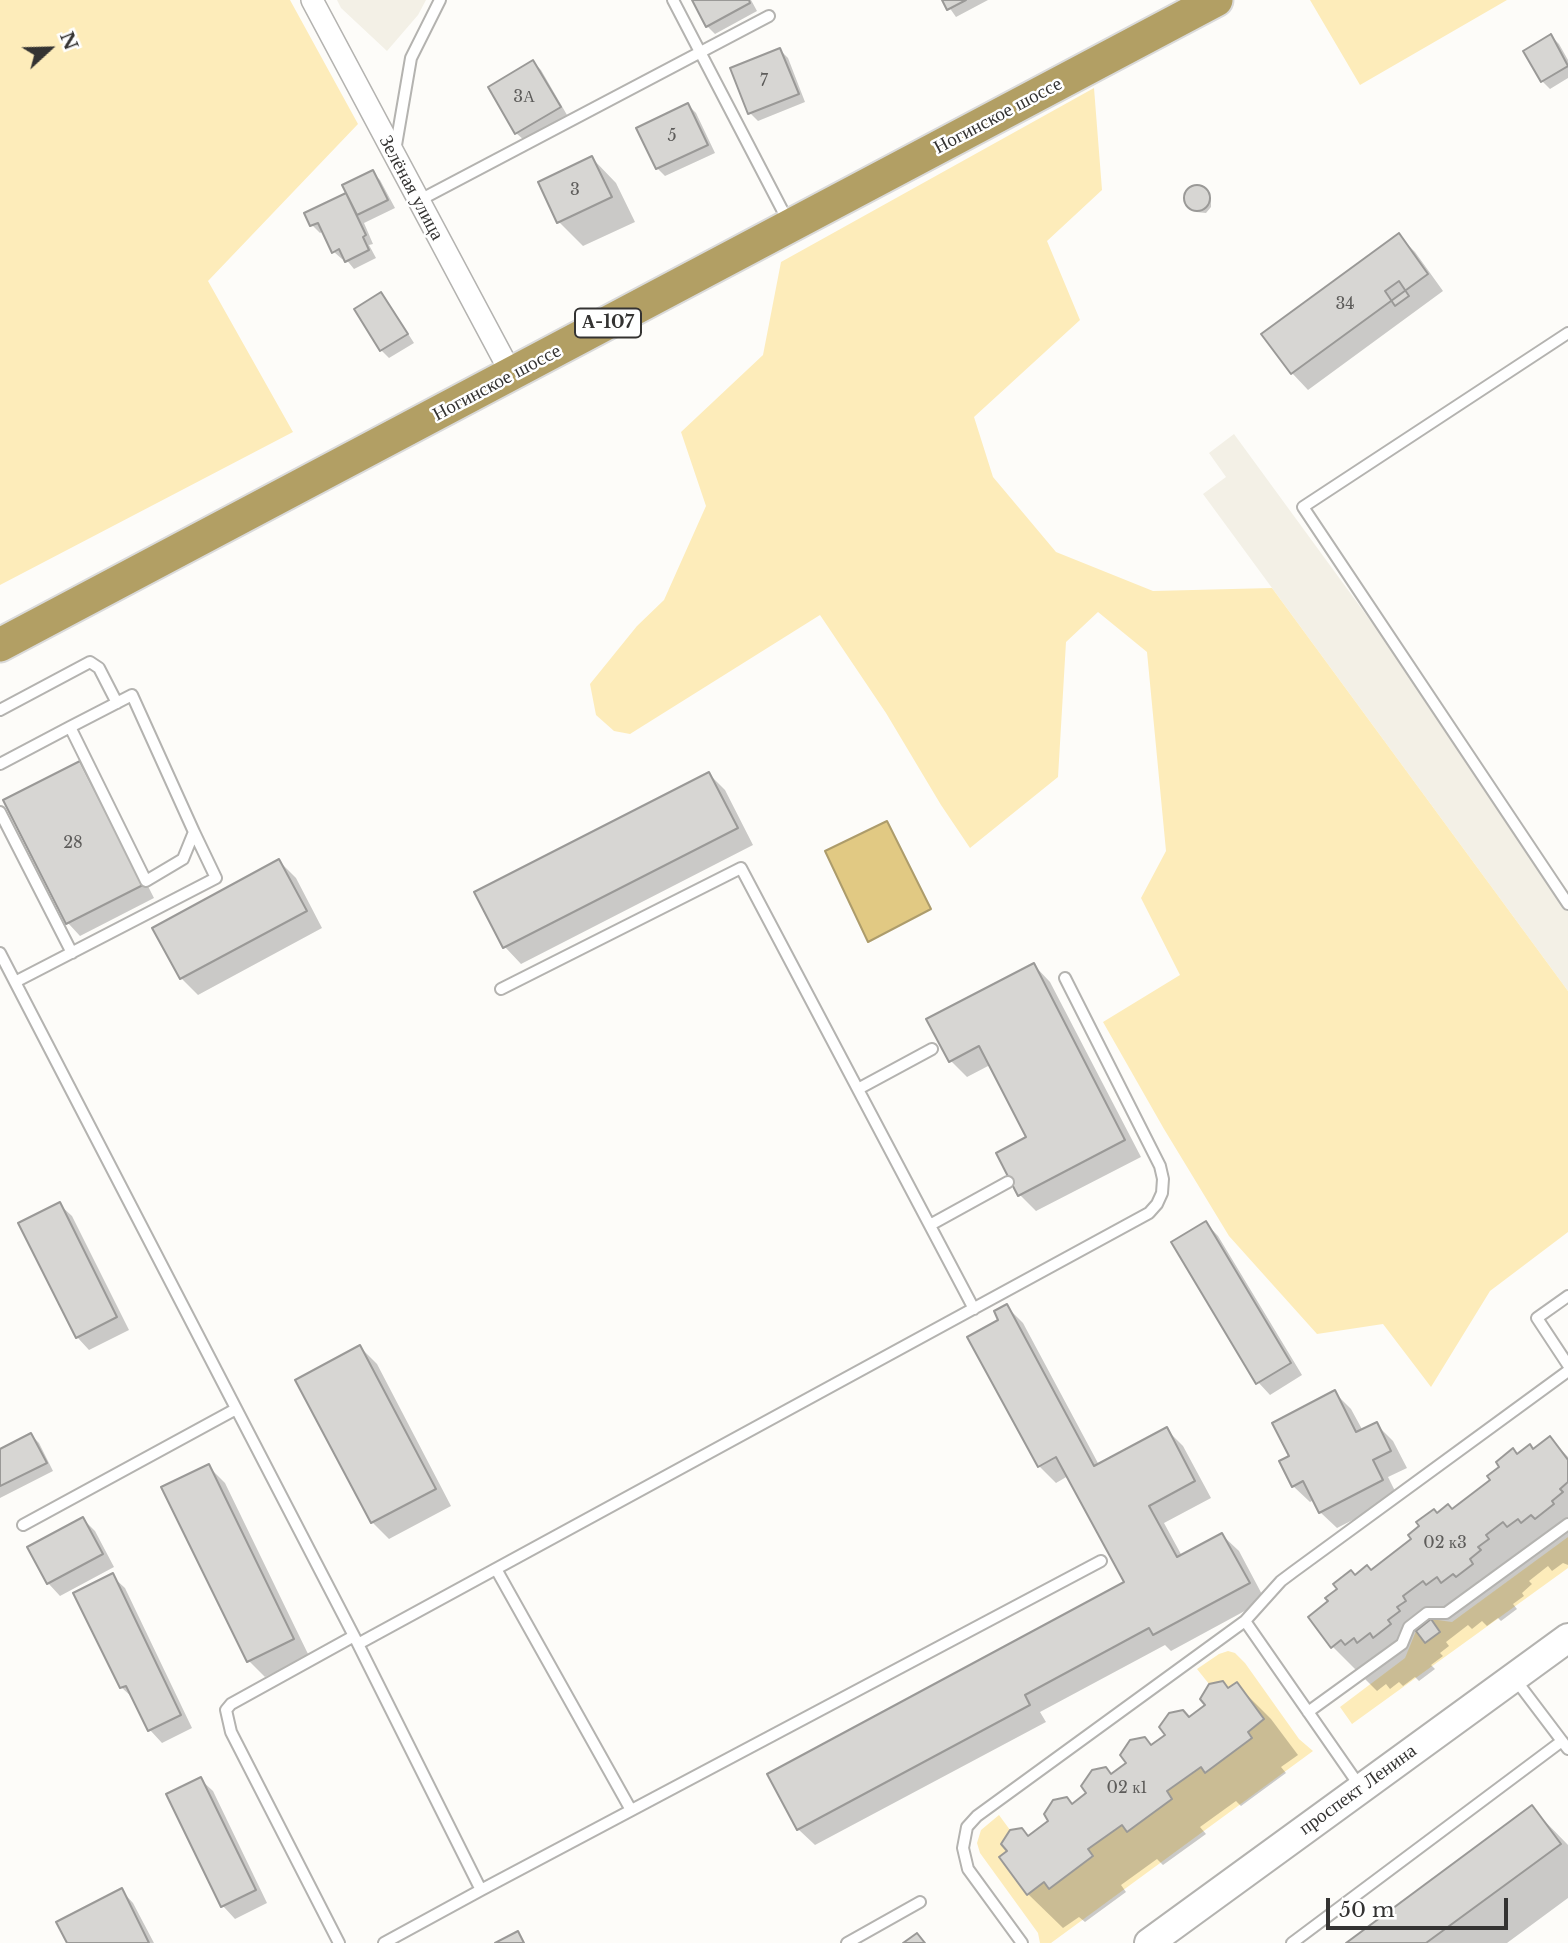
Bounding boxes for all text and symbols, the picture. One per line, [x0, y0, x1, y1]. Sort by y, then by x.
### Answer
north arrow [14, 14, 84, 84]
text: N [55, 28, 83, 54]
house number: 7 [760, 71, 768, 91]
street label: Ногинское шоссе [930, 73, 1066, 159]
house number: 3А [513, 87, 535, 107]
house number: 5 [667, 126, 677, 146]
street label: Зелёная улица [374, 132, 448, 244]
house number: 3 [570, 180, 580, 200]
house number: 34 [1335, 294, 1355, 314]
road number: А-107 [575, 309, 641, 338]
street label: Ногинское шоссе [429, 340, 565, 426]
house number: 28 [63, 833, 83, 853]
house number: 02 к3 [1423, 1533, 1467, 1553]
street label: проспект Ленина [1295, 1740, 1421, 1840]
house number: 02 к1 [1107, 1778, 1147, 1798]
scale bar [1330, 1884, 1512, 1928]
text: 50 m [1339, 1897, 1394, 1923]

